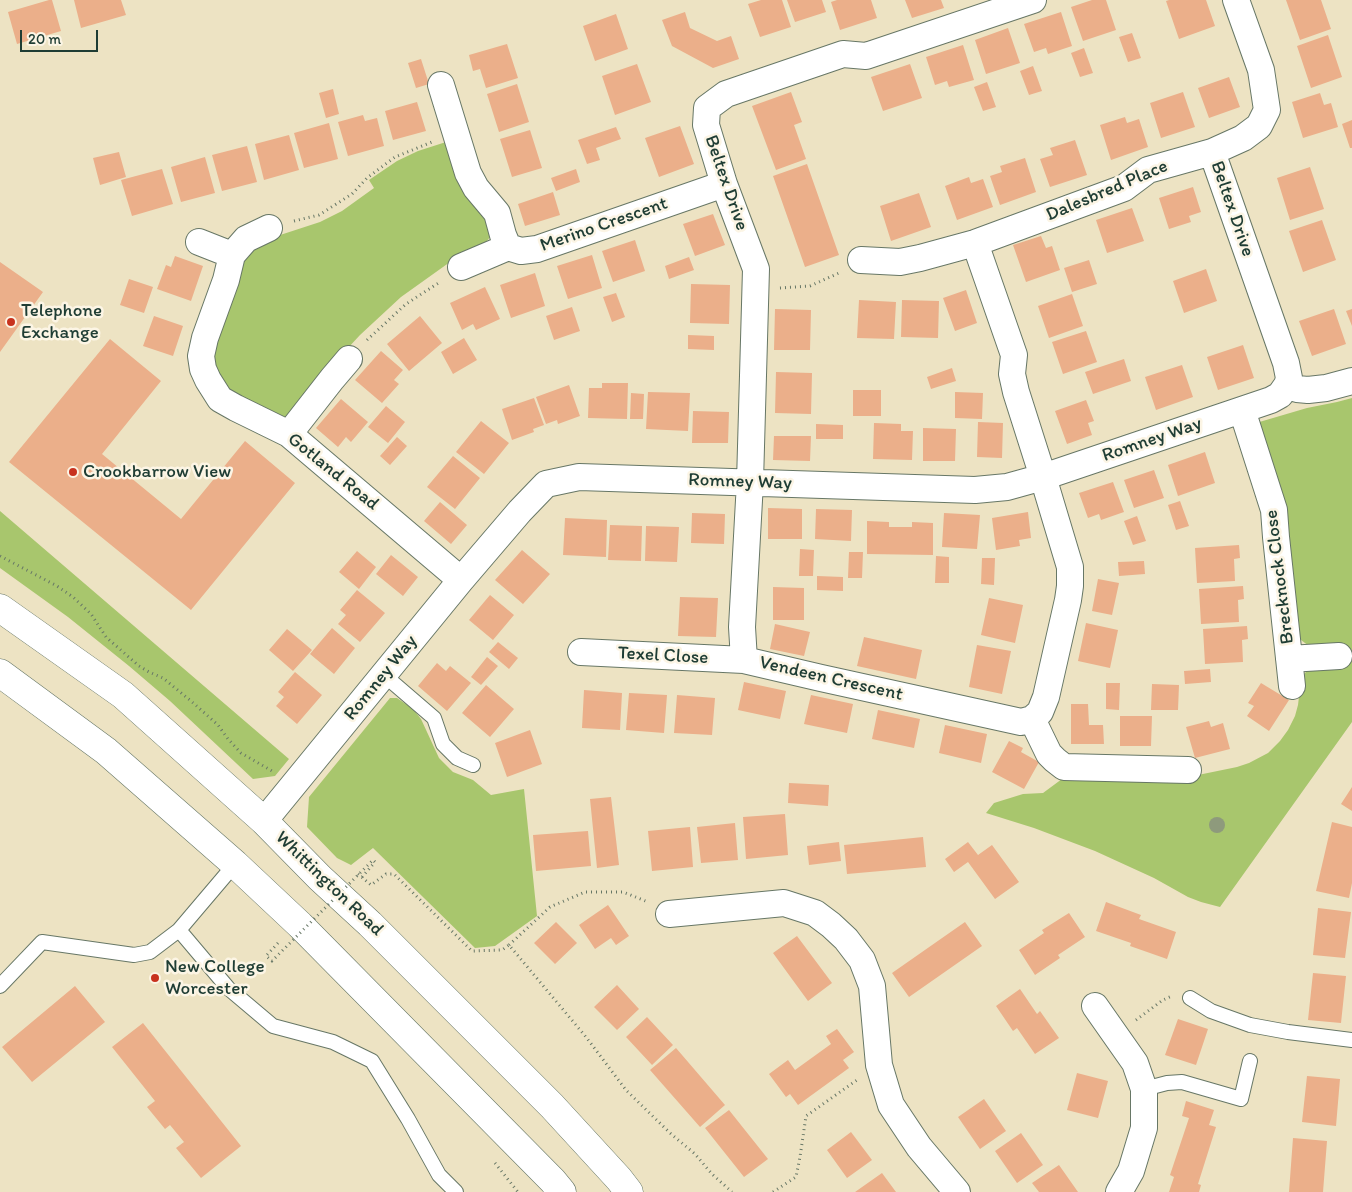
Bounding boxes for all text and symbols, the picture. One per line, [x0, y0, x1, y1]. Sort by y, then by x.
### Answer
scale bar [22, 20, 100, 52]
text: 20 m [28, 30, 61, 48]
street label: Beltex Drive [699, 132, 753, 234]
street label: Dalesbred Place [1043, 155, 1171, 227]
street label: Beltex Drive [1205, 158, 1259, 260]
street label: Merino Crescent [537, 193, 671, 257]
place label: Telephone Exchange [21, 300, 102, 344]
marker: Telephone Exchange [5, 316, 17, 328]
street label: Romney Way [1099, 412, 1205, 468]
street label: Gotland Road [283, 428, 383, 516]
place label: Crookbarrow View [83, 461, 231, 483]
marker: Crookbarrow View [67, 466, 79, 478]
street label: Romney Way [688, 469, 792, 495]
street label: Brecknock Close [1260, 508, 1300, 646]
street label: Romney Way [340, 631, 422, 725]
street label: Texel Close [617, 642, 709, 670]
street label: Vendeen Crescent [757, 651, 905, 707]
street label: Whittington Road [270, 827, 388, 941]
place label: New College Worcester [165, 956, 265, 1000]
marker: New College Worcester [149, 972, 161, 984]

